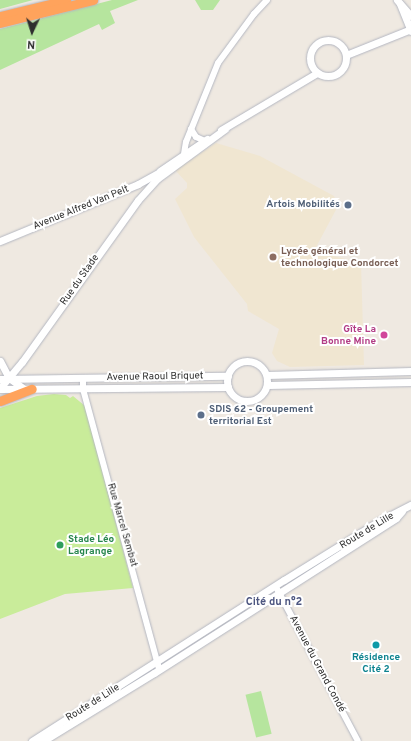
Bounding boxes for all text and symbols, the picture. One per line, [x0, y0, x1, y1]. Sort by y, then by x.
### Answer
north arrow [12, 12, 52, 52]
text: N [27, 37, 36, 51]
street label: Avenue Alfred Van Pelt [31, 183, 131, 233]
place label: Artois Mobilités [266, 199, 340, 211]
marker: Artois Mobilités [343, 200, 353, 210]
place label: Lycée général et technologique Condorcet [281, 245, 399, 268]
street label: Rue du Stade [58, 252, 102, 308]
marker: Lycée général et technologique Condorcet [268, 252, 278, 262]
place label: Gîte La Bonne Mine [321, 323, 376, 346]
marker: Gîte La Bonne Mine [379, 330, 389, 340]
street label: Avenue Raoul Briquet [106, 370, 204, 384]
place label: SDIS 62 - Groupement territorial Est [209, 403, 313, 426]
marker: SDIS 62 - Groupement territorial Est [196, 410, 206, 420]
street label: Rue Marcel Sembat [104, 482, 140, 568]
street label: Route de Lille [338, 510, 396, 552]
place label: Stade Léo Lagrange [68, 533, 114, 556]
marker: Stade Léo Lagrange [55, 540, 65, 550]
district label: Cité du n°2 [246, 595, 302, 609]
street label: Avenue du Grand Condé [286, 614, 348, 714]
marker: Résidence Cité 2 [371, 640, 381, 650]
place label: Résidence Cité 2 [352, 651, 400, 674]
street label: Route de Lille [64, 682, 122, 724]

